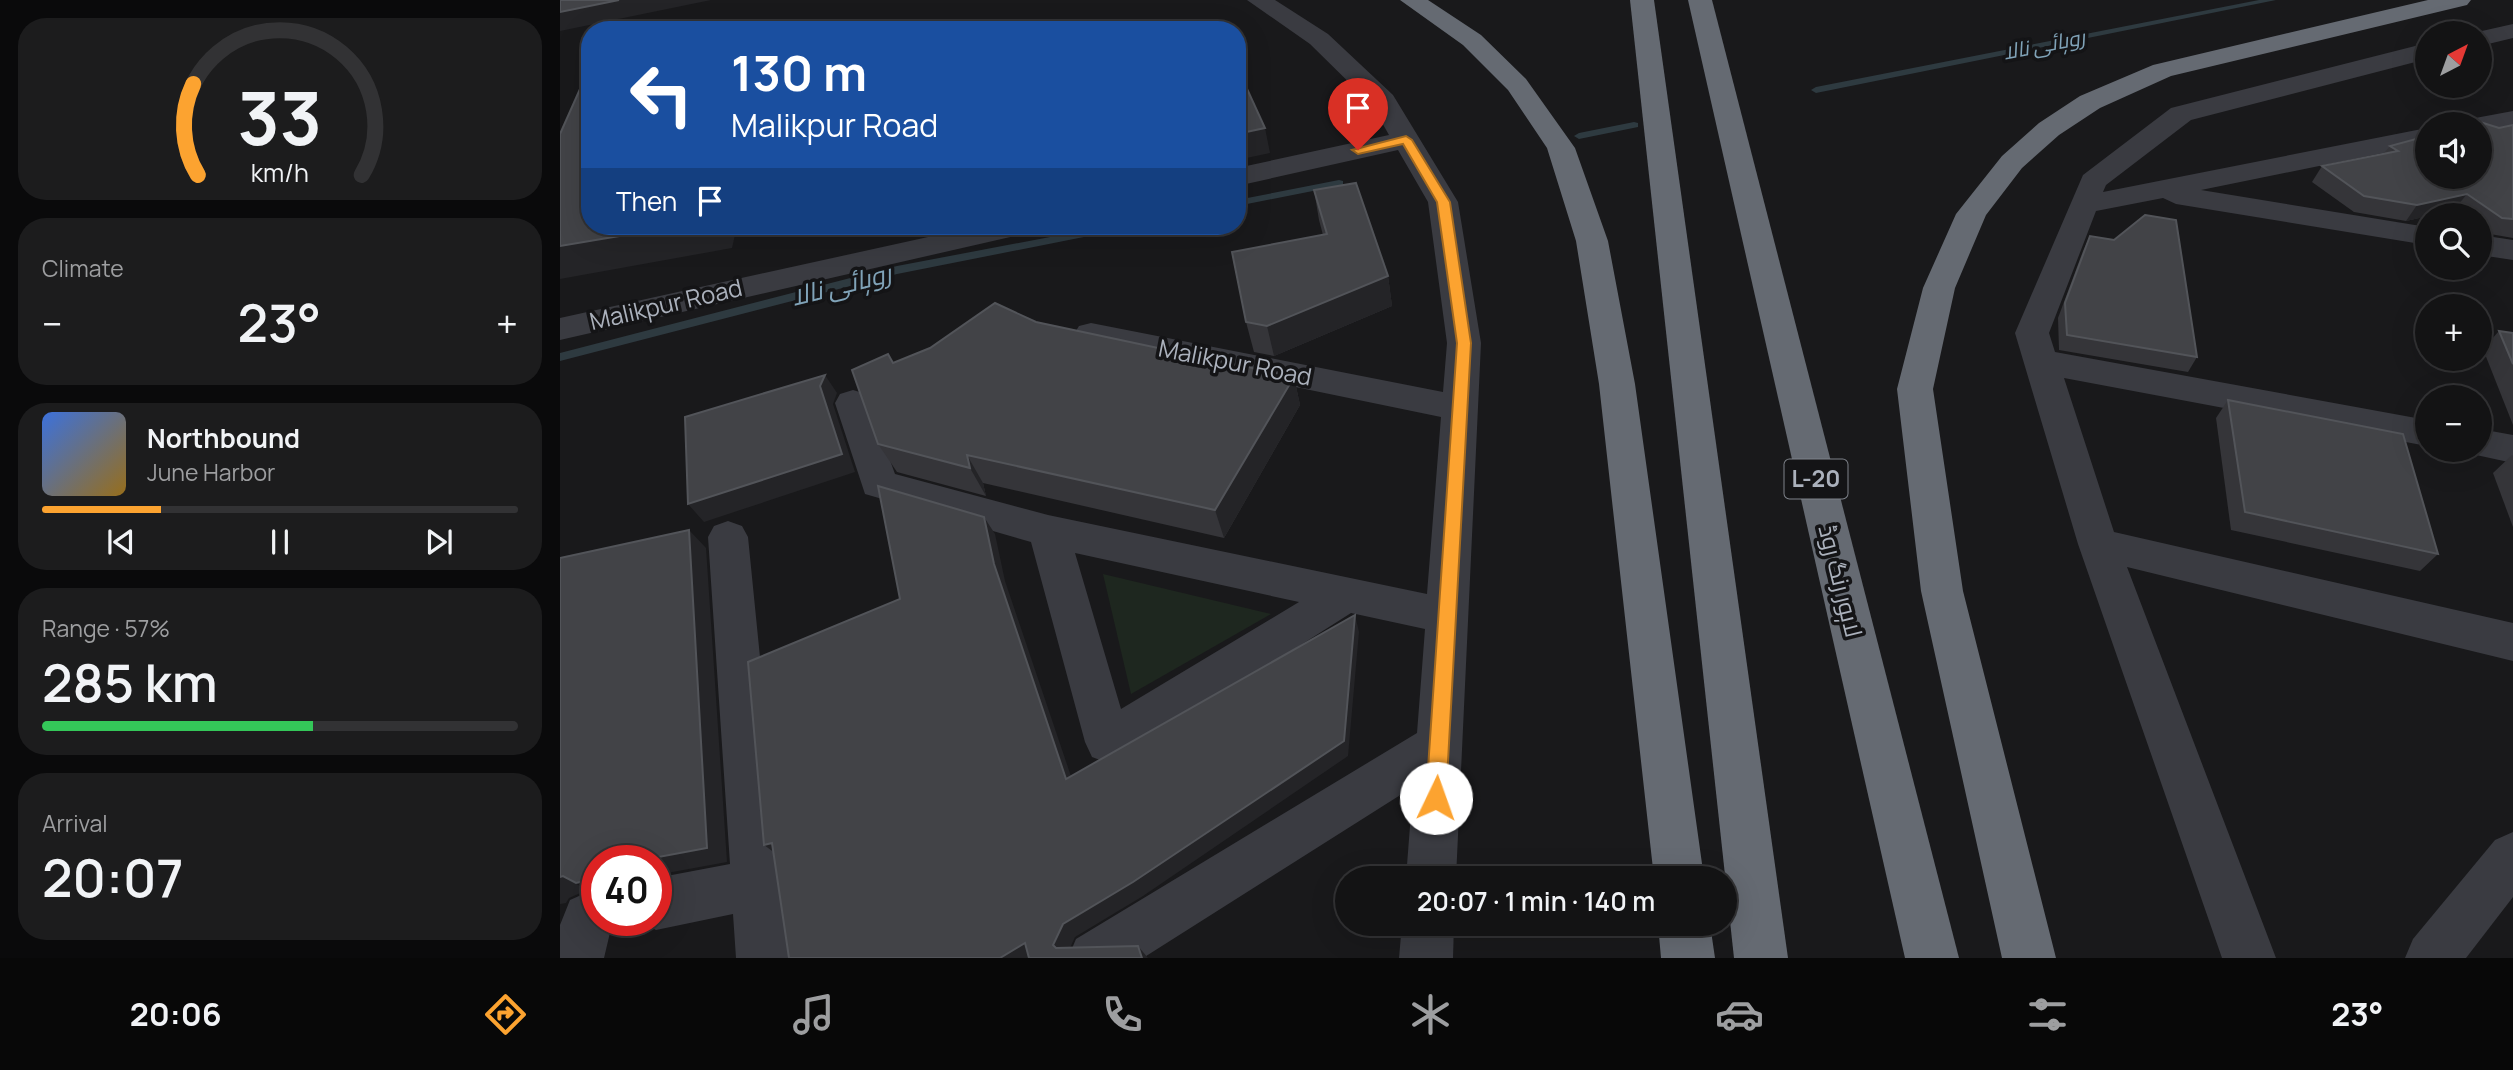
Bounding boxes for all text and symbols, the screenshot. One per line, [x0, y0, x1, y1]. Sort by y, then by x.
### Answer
north arrow [2415, 21, 2492, 98]
map controls [2415, 21, 2492, 462]
water label: روہائی نالا [2001, 22, 2089, 67]
text: 130 m [731, 39, 867, 106]
icon: left [616, 49, 707, 140]
text: 33 [238, 67, 322, 167]
pin [1328, 78, 1388, 150]
icon: arrive [1339, 89, 1377, 127]
text: Malikpur Road [731, 103, 938, 147]
button: sound [2415, 112, 2492, 189]
text: km/h [251, 155, 309, 190]
icon: arrive [691, 182, 729, 220]
text: Then [616, 183, 677, 219]
button: search [2415, 203, 2492, 280]
text: Climate [42, 252, 124, 284]
water label: روہائی نالا [787, 254, 897, 314]
street label: Malikpur Road [586, 270, 745, 337]
text: 23° [237, 287, 321, 358]
button: + [2415, 294, 2492, 371]
text: − [42, 297, 63, 349]
text: + [496, 297, 518, 349]
street label: Malikpur Road [1156, 331, 1315, 393]
button: − [2415, 385, 2492, 462]
text: Northbound [147, 420, 300, 456]
text: June Harbor [147, 456, 275, 488]
road number: L-20 [1784, 460, 1848, 499]
street label: لاہور رنگ روڈ [1812, 521, 1871, 640]
icon: previous [102, 523, 140, 561]
icon: pause [261, 523, 299, 561]
icon: next [420, 523, 458, 561]
text: Range · 57% [42, 612, 170, 644]
text: 285 km [42, 647, 218, 718]
position arrow [1399, 761, 1473, 835]
text: Arrival [42, 807, 108, 839]
text: 20:07 [42, 842, 184, 913]
speed limit sign: 40 [581, 845, 672, 936]
text: 20:07 · 1 min · 140 m [1417, 883, 1655, 919]
icon: directions [481, 990, 530, 1039]
icon: music [789, 990, 838, 1039]
icon: phone [1098, 990, 1147, 1039]
icon: climate [1406, 990, 1455, 1039]
icon: car [1715, 990, 1764, 1039]
icon: filters [2023, 990, 2072, 1039]
text: 20:06 [130, 992, 222, 1036]
text: 23° [2331, 992, 2383, 1036]

